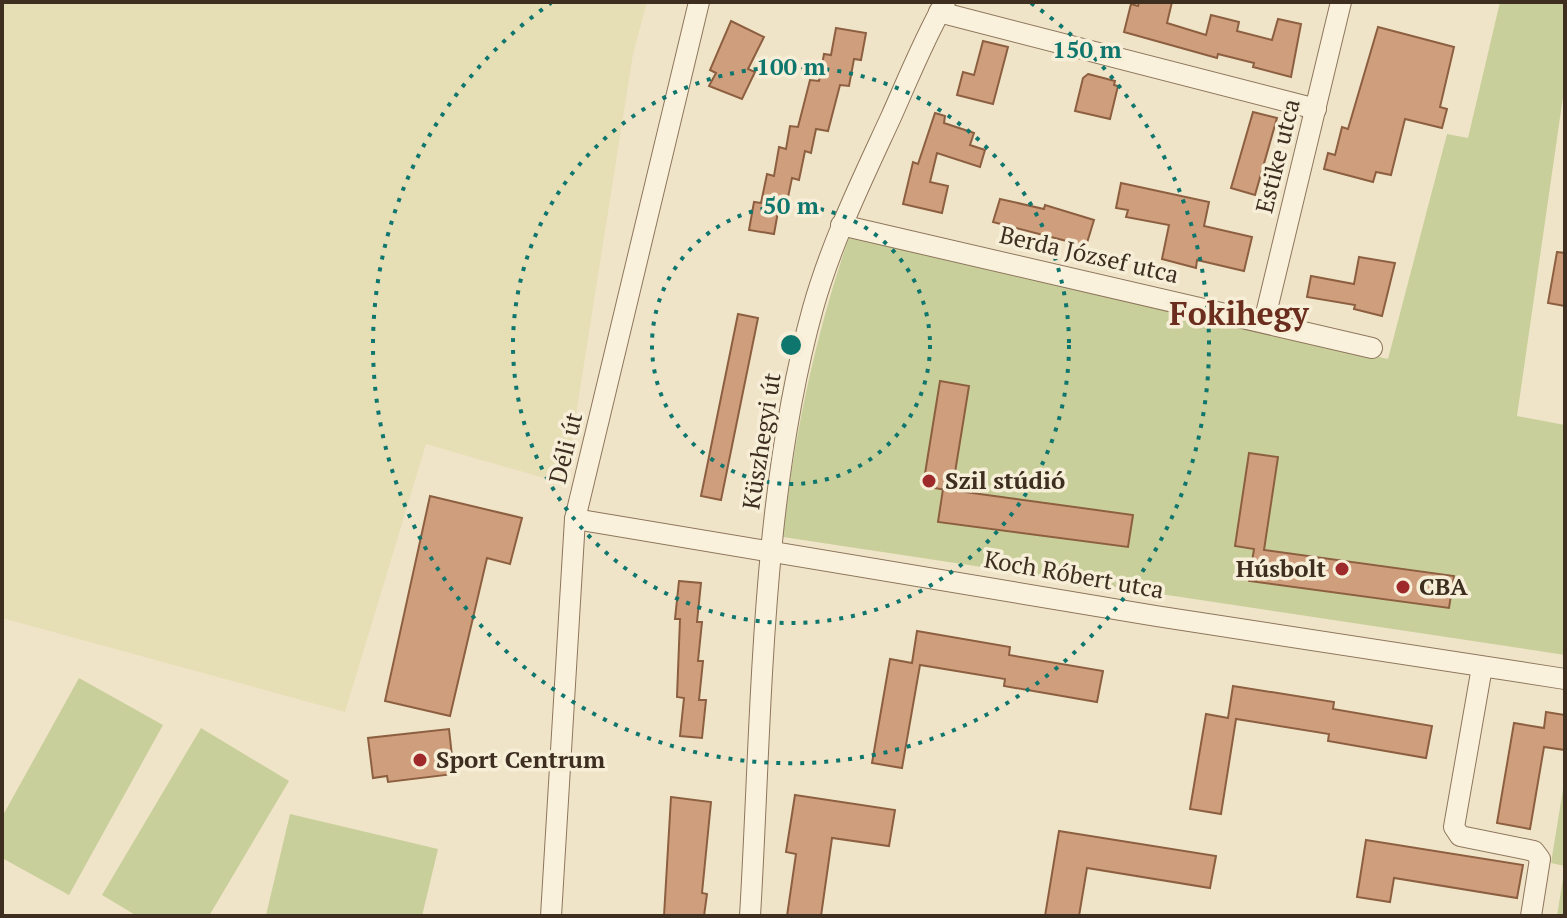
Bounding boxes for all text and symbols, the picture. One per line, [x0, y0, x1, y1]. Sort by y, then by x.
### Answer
text: 150 m [1052, 33, 1122, 65]
text: 100 m [756, 50, 826, 82]
street label: Estike utca [1247, 95, 1307, 216]
text: 50 m [763, 189, 819, 221]
street label: Berda József utca [997, 218, 1182, 290]
district label: Fokihegy [1169, 292, 1310, 334]
centre of rings [777, 331, 805, 359]
street label: Küszhegyi út [734, 370, 788, 512]
street label: Déli út [541, 409, 589, 487]
place label: Szil stúdió [945, 464, 1065, 496]
marker: Szil stúdió [920, 472, 938, 490]
street label: Koch Róbert utca [982, 542, 1167, 606]
place label: Húsbolt [1236, 552, 1326, 584]
marker: Húsbolt [1333, 560, 1351, 578]
place label: CBA [1419, 570, 1468, 602]
marker: CBA [1394, 578, 1412, 596]
place label: Sport Centrum [436, 743, 605, 775]
marker: Sport Centrum [411, 751, 429, 769]

